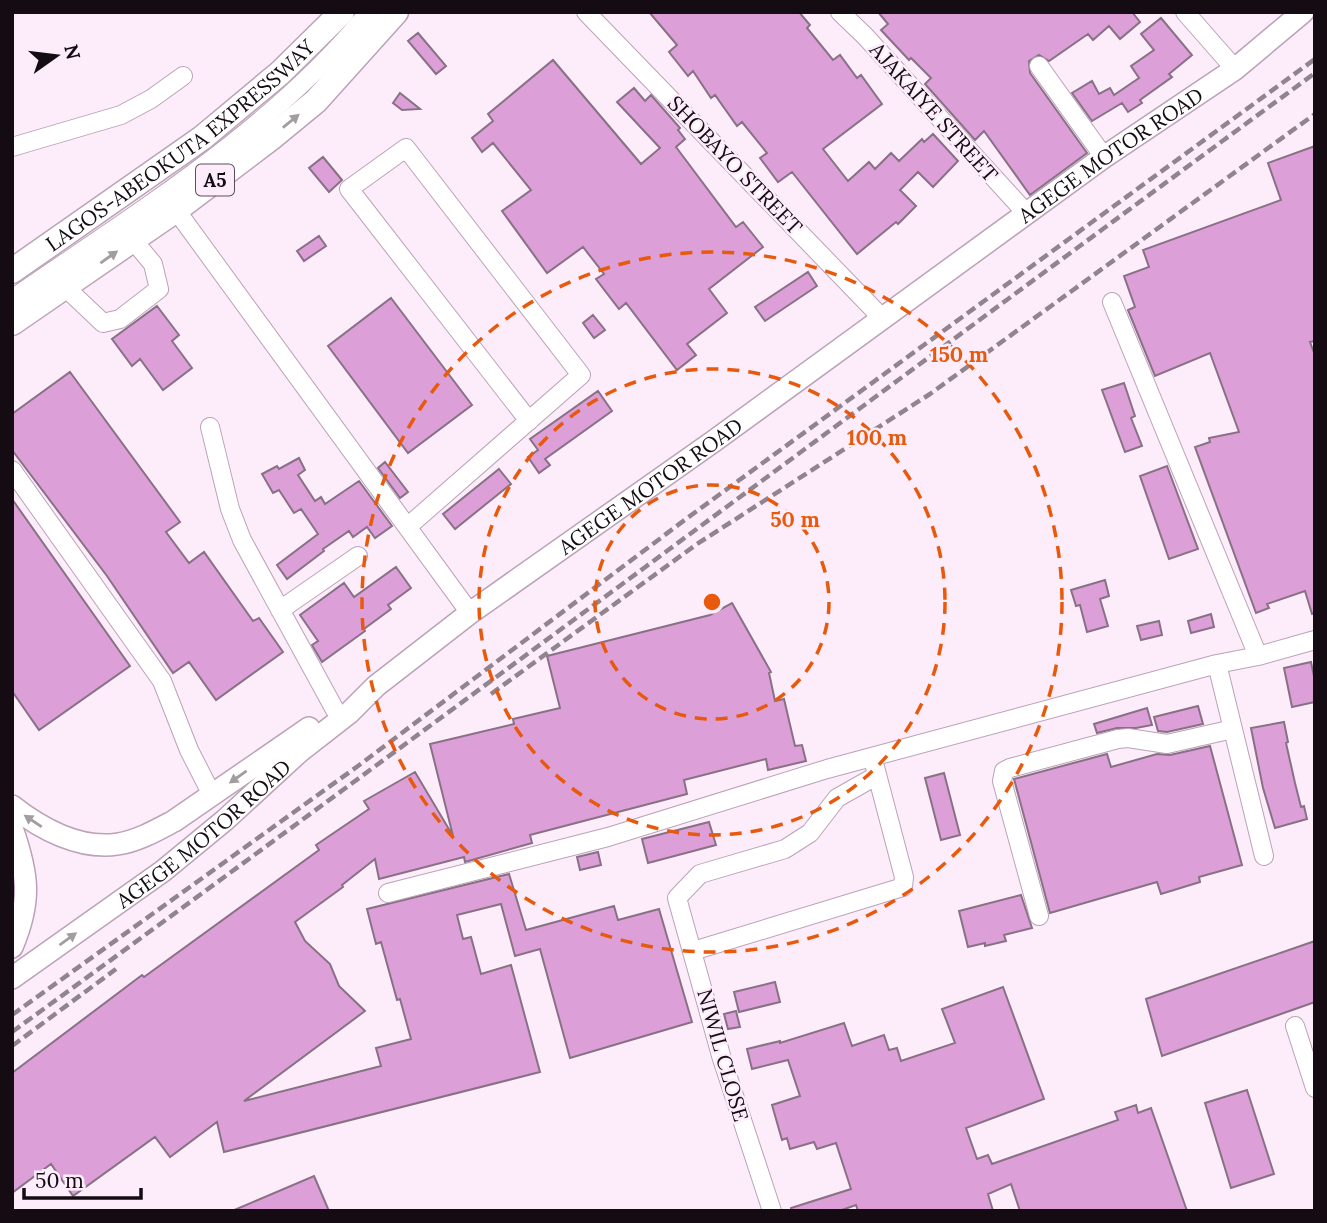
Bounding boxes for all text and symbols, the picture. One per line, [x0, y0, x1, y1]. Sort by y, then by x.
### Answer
north arrow [21, 21, 91, 91]
street label: LAGOS-ABEOKUTA EXPRESSWAY [40, 33, 320, 257]
street label: AJAKAIYE STREET [863, 36, 1004, 188]
text: N [59, 42, 86, 62]
street label: AGEGE MOTOR ROAD [1012, 81, 1208, 229]
street label: SHOBAYO STREET [662, 90, 808, 240]
one-way arrow [283, 114, 300, 129]
road number: A5 [196, 164, 234, 196]
one-way arrow [100, 250, 118, 264]
text: 150 m [930, 341, 988, 368]
street label: AGEGE MOTOR ROAD [552, 411, 748, 561]
text: 100 m [847, 424, 907, 451]
text: 50 m [770, 506, 820, 533]
centre of rings [700, 590, 724, 614]
street label: AGEGE MOTOR ROAD [110, 753, 296, 914]
one-way arrow [229, 770, 247, 784]
one-way arrow [24, 814, 42, 828]
one-way arrow [59, 932, 77, 947]
street label: NIWIL CLOSE [691, 986, 755, 1124]
scale bar [24, 1156, 142, 1200]
text: 50 m [35, 1167, 84, 1194]

